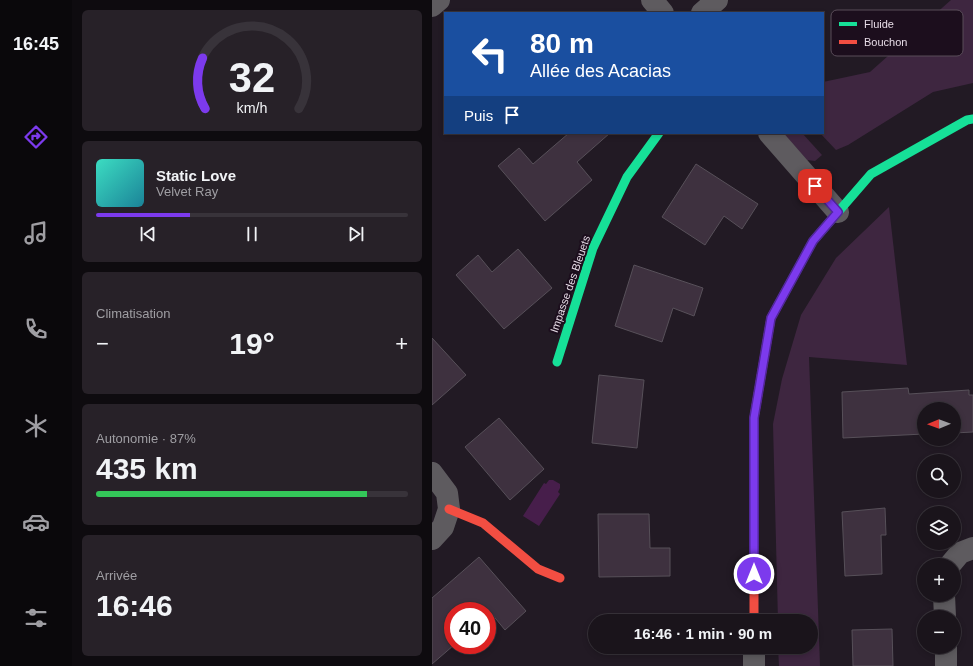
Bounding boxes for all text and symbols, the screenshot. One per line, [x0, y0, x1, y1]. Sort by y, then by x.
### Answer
legend [831, 10, 963, 56]
text: Fluide [864, 18, 894, 30]
icon: left [464, 28, 516, 80]
text: 80 m [530, 28, 594, 59]
text: 16:45 [13, 34, 59, 54]
text: Bouchon [864, 36, 907, 48]
text: 32 [229, 53, 275, 100]
text: Allée des Acacias [530, 61, 671, 81]
text: km/h [237, 99, 268, 115]
icon: arrive [501, 104, 523, 126]
text: Puis [464, 107, 493, 124]
icon: directions [22, 123, 50, 151]
text: Static Love [156, 167, 236, 184]
pin [798, 169, 832, 203]
icon: arrive [804, 175, 826, 197]
text: Velvet Ray [156, 184, 218, 199]
icon: music [22, 219, 50, 247]
icon: previous [137, 223, 159, 245]
icon: pause [241, 223, 263, 245]
icon: next [345, 223, 367, 245]
street label: Impasse des Bleuets [548, 233, 592, 334]
text: Climatisation [96, 306, 170, 321]
icon: phone [22, 315, 50, 343]
text: 19° [229, 327, 275, 360]
text: − [96, 331, 109, 356]
text: + [395, 331, 408, 356]
north arrow [917, 402, 961, 446]
map controls [917, 402, 961, 654]
icon: climate [22, 412, 50, 440]
text: Autonomie · 87% [96, 431, 196, 446]
text: 435 km [96, 452, 198, 485]
button: search [917, 454, 961, 498]
button: layers [917, 506, 961, 550]
icon: car [22, 508, 50, 536]
position arrow [733, 553, 775, 595]
button: + [917, 558, 961, 602]
text: Arrivée [96, 568, 137, 583]
text: 16:46 [96, 589, 173, 622]
speed limit sign: 40 [444, 602, 496, 654]
icon: filters [22, 604, 50, 632]
button: − [917, 610, 961, 654]
text: 16:46 · 1 min · 90 m [634, 625, 772, 642]

